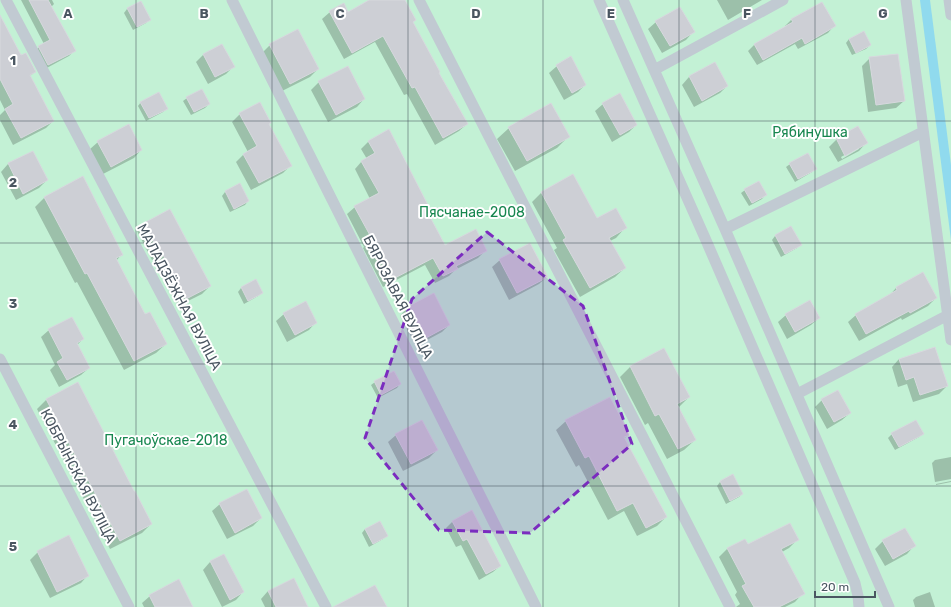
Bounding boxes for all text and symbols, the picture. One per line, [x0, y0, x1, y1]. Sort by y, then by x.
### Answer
text: A [63, 6, 73, 21]
text: B [199, 6, 209, 21]
text: C [335, 6, 345, 21]
text: D [471, 6, 481, 21]
text: E [607, 6, 615, 21]
text: F [743, 6, 751, 21]
text: G [878, 6, 888, 21]
text: 1 [10, 53, 16, 68]
park label: Рябинушка [772, 124, 848, 141]
text: 2 [9, 175, 17, 190]
park label: Пясчанае-2008 [419, 204, 525, 221]
street label: МАЛАДЗЁЖНАЯ ВУЛІЦА [133, 220, 226, 374]
street label: БЯРОЗАВАЯ ВУЛІЦА [359, 232, 437, 362]
text: 3 [9, 296, 18, 311]
street label: КОБРЫНСКАЯ ВУЛІЦА [37, 406, 120, 546]
text: 4 [9, 417, 18, 432]
park label: Пугачоўскае-2018 [104, 432, 228, 449]
text: 5 [9, 539, 17, 554]
scale bar [815, 573, 875, 599]
text: 20 m [821, 580, 849, 594]

